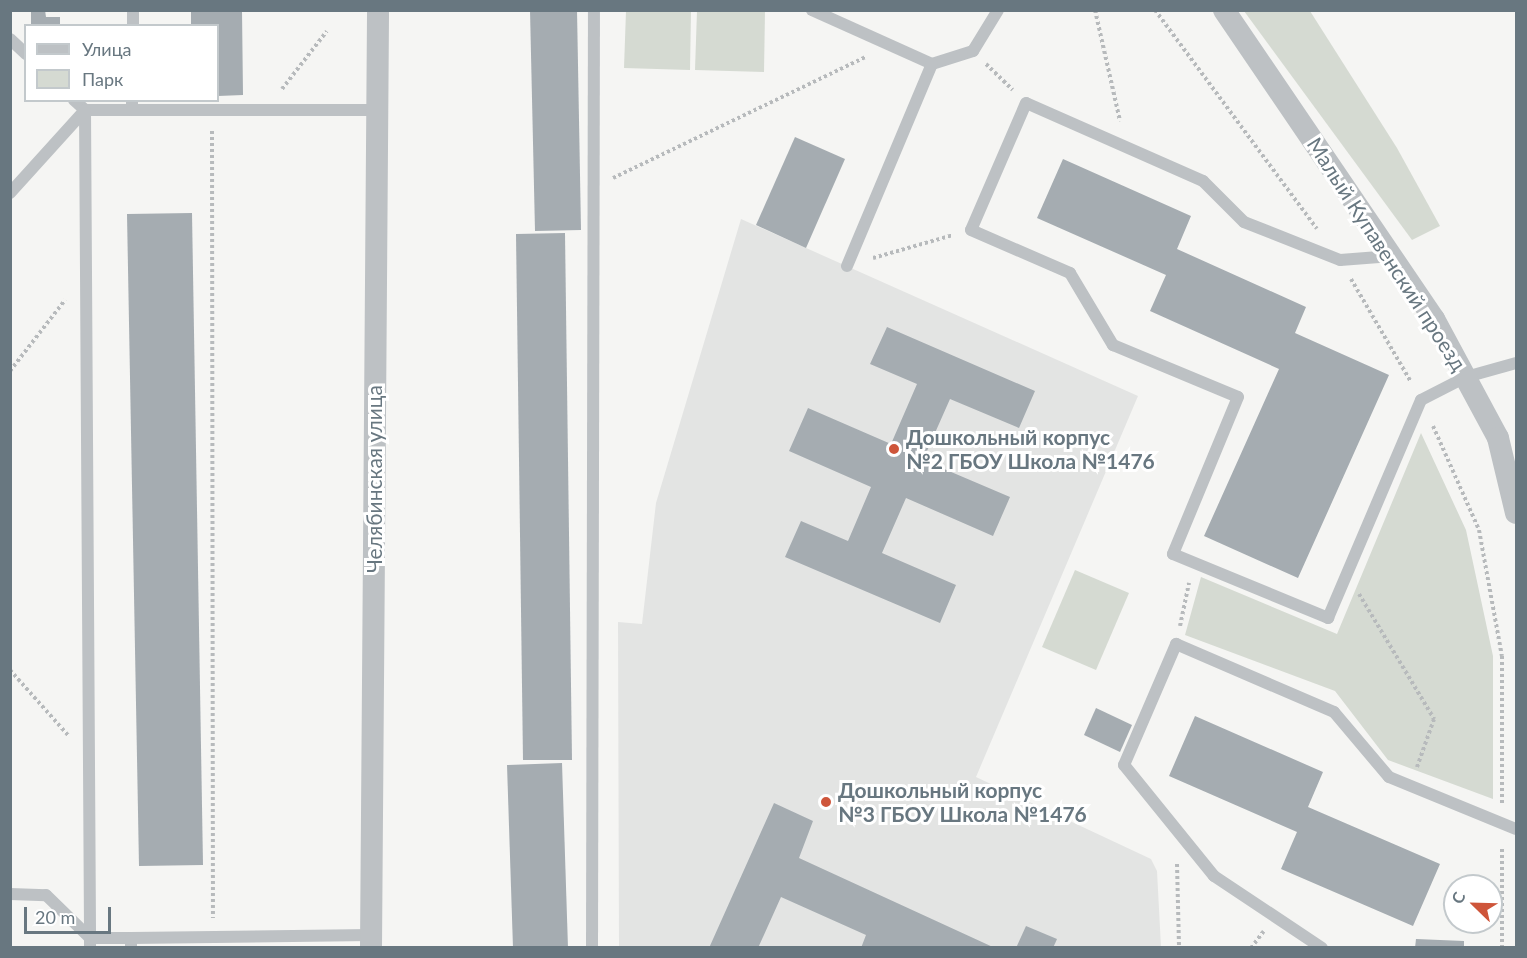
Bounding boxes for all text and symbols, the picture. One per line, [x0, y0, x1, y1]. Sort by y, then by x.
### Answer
legend [24, 24, 219, 102]
text: Улица [82, 38, 132, 60]
text: Парк [82, 68, 123, 90]
street label: Малый Купавенский проезд [1302, 133, 1472, 375]
street label: Челябинская улица [361, 385, 387, 573]
place label: Дошкольный корпус №2 ГБОУ Школа №1476 [906, 424, 1155, 474]
marker: Дошкольный корпус №2 ГБОУ Школа №1476 [887, 442, 901, 456]
place label: Дошкольный корпус №3 ГБОУ Школа №1476 [838, 777, 1087, 827]
marker: Дошкольный корпус №3 ГБОУ Школа №1476 [819, 795, 833, 809]
north arrow [1443, 874, 1503, 934]
text: С [1447, 889, 1469, 906]
scale bar [27, 895, 114, 933]
text: 20 m [35, 906, 75, 928]

